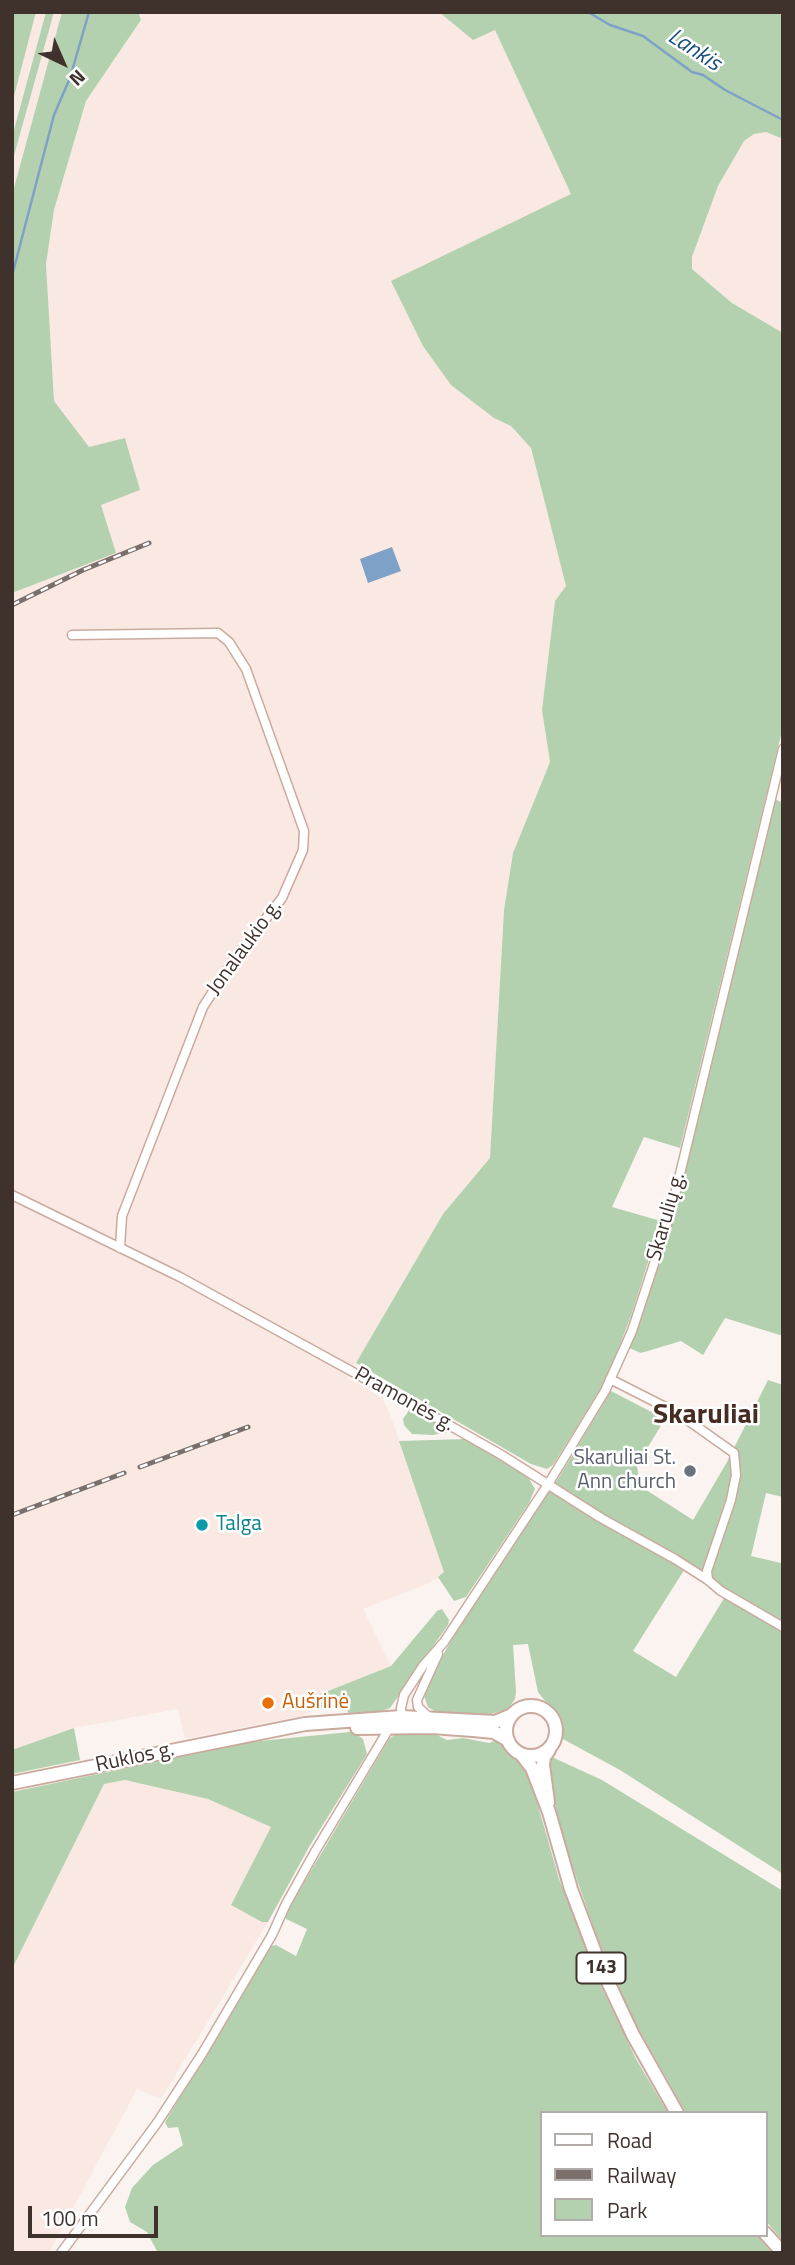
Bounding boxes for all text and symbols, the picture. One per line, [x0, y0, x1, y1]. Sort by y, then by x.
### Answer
water label: Lankis [662, 24, 726, 78]
north arrow [28, 28, 98, 98]
text: N [63, 63, 93, 93]
street label: Jonalaukio g. [202, 896, 288, 1000]
street label: Skarulių g. [642, 1170, 692, 1264]
street label: Pramonės g. [350, 1362, 458, 1438]
district label: Skaruliai [653, 1399, 759, 1433]
place label: Skaruliai St. Ann church [573, 1446, 676, 1496]
marker: Skaruliai St. Ann church [682, 1463, 698, 1479]
place label: Talga [216, 1512, 262, 1538]
marker: Talga [194, 1517, 210, 1533]
place label: Aušrinė [282, 1690, 349, 1716]
marker: Aušrinė [260, 1695, 276, 1711]
street label: Ruklos g. [93, 1737, 177, 1779]
road number: 143 [576, 1952, 626, 1984]
legend [540, 2111, 767, 2237]
text: Road [607, 2124, 652, 2156]
text: Railway [607, 2159, 676, 2191]
scale bar [32, 2192, 161, 2236]
text: Park [607, 2194, 647, 2226]
text: 100 m [41, 2202, 98, 2234]

